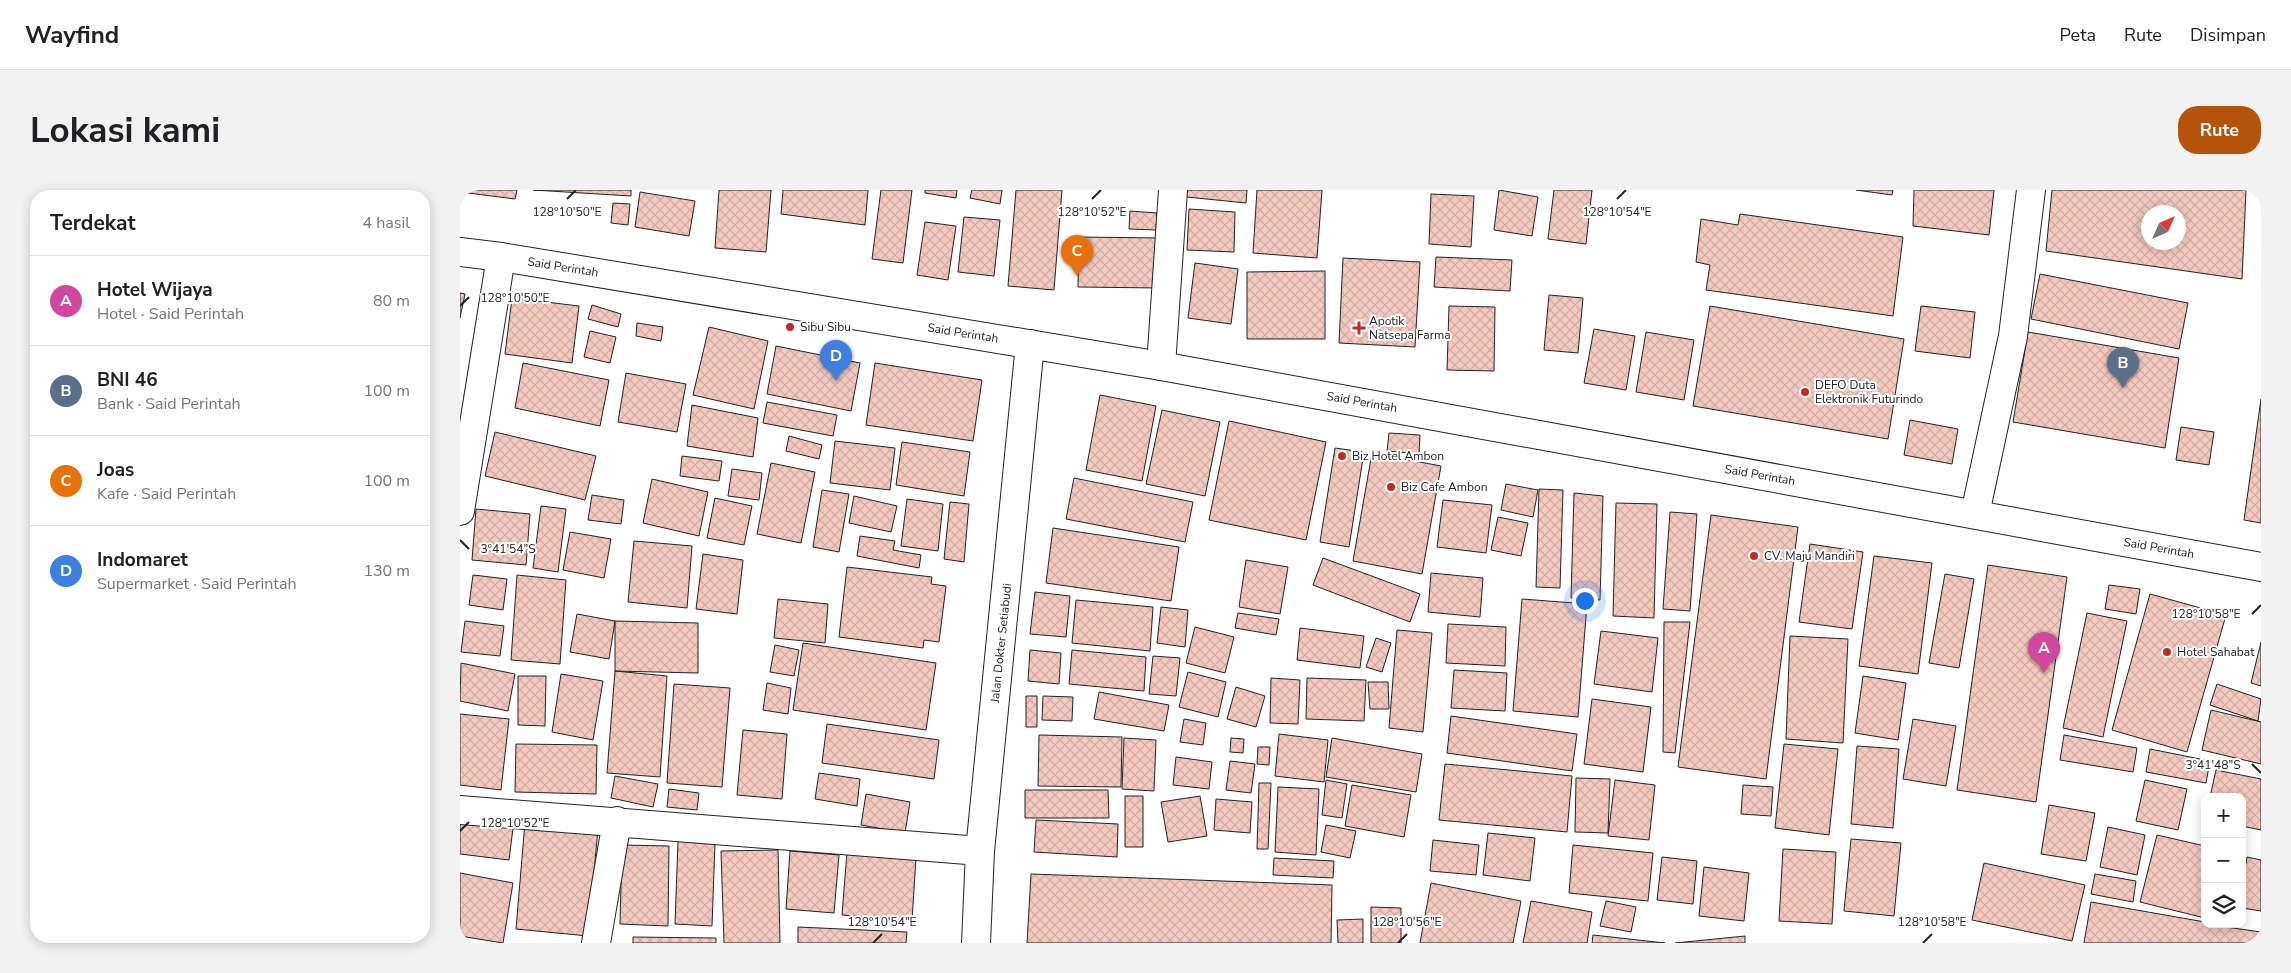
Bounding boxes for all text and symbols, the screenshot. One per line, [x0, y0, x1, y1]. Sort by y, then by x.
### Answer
text: Wayfind [25, 19, 119, 51]
text: Peta [2060, 23, 2096, 47]
text: Rute [2124, 23, 2162, 47]
text: Disimpan [2190, 23, 2266, 47]
button: Rute [2178, 106, 2261, 154]
text: Lokasi kami [30, 107, 220, 154]
text: 128°10'50"E [532, 204, 602, 220]
text: 128°10'52"E [1057, 204, 1127, 220]
text: 128°10'54"E [1582, 204, 1652, 220]
north arrow [2141, 205, 2186, 250]
text: Terdekat [50, 209, 136, 237]
text: 4 hasil [363, 212, 410, 234]
pin: C [1061, 235, 1093, 276]
street label: Said Perintah [526, 253, 600, 281]
text: Hotel Wijaya [97, 277, 213, 303]
text: A [60, 290, 72, 312]
text: 80 m [373, 290, 410, 312]
text: 128°10'50"E [480, 290, 550, 306]
text: Hotel · Said Perintah [97, 303, 244, 325]
place label: Apotik Natsepa Farma [1369, 313, 1451, 343]
place label: Sibu Sibu [800, 319, 851, 335]
street label: Said Perintah [926, 319, 1000, 347]
marker: Sibu Sibu [784, 321, 796, 333]
marker: Apotik Natsepa Farma [1353, 322, 1365, 334]
pin: D [820, 340, 852, 381]
pin: B [2107, 347, 2139, 388]
text: BNI 46 [97, 367, 158, 393]
place label: DEFO Duta Elektronik Futurindo [1815, 377, 1923, 407]
text: B [60, 380, 72, 402]
text: 100 m [363, 380, 410, 402]
marker: DEFO Duta Elektronik Futurindo [1799, 386, 1811, 398]
street label: Said Perintah [1325, 388, 1399, 416]
text: Bank · Said Perintah [97, 393, 241, 415]
place label: Biz Hotel Ambon [1352, 448, 1444, 464]
marker: Biz Hotel Ambon [1336, 450, 1348, 462]
text: Joas [97, 457, 134, 483]
street label: Said Perintah [1723, 461, 1797, 489]
text: C [61, 470, 71, 492]
text: 100 m [363, 470, 410, 492]
place label: Biz Cafe Ambon [1401, 479, 1488, 495]
marker: Biz Cafe Ambon [1385, 481, 1397, 493]
text: Kafe · Said Perintah [97, 483, 236, 505]
street label: Said Perintah [2122, 534, 2196, 562]
text: 3°41'54"S [480, 541, 536, 557]
text: Indomaret [97, 547, 188, 573]
place label: CV. Maju Mandiri [1764, 548, 1855, 564]
marker: CV. Maju Mandiri [1748, 550, 1760, 562]
text: D [60, 560, 72, 582]
text: 130 m [363, 560, 410, 582]
text: Supermarket · Said Perintah [97, 573, 297, 595]
street label: Jalan Dokter Setiabudi [987, 582, 1015, 705]
your location [1572, 588, 1598, 614]
text: 128°10'58"E [2171, 606, 2241, 622]
pin: A [2028, 632, 2060, 673]
place label: Hotel Sahabat [2177, 644, 2255, 660]
marker: Hotel Sahabat [2161, 646, 2173, 658]
text: 3°41'48"S [2185, 757, 2241, 773]
map controls [2201, 793, 2246, 928]
button: + [2201, 793, 2246, 838]
text: 128°10'52"E [480, 815, 550, 831]
button: − [2201, 838, 2246, 883]
button: layers [2201, 883, 2246, 928]
text: 128°10'54"E [847, 914, 917, 930]
text: 128°10'56"E [1372, 914, 1442, 930]
text: 128°10'58"E [1897, 914, 1967, 930]

